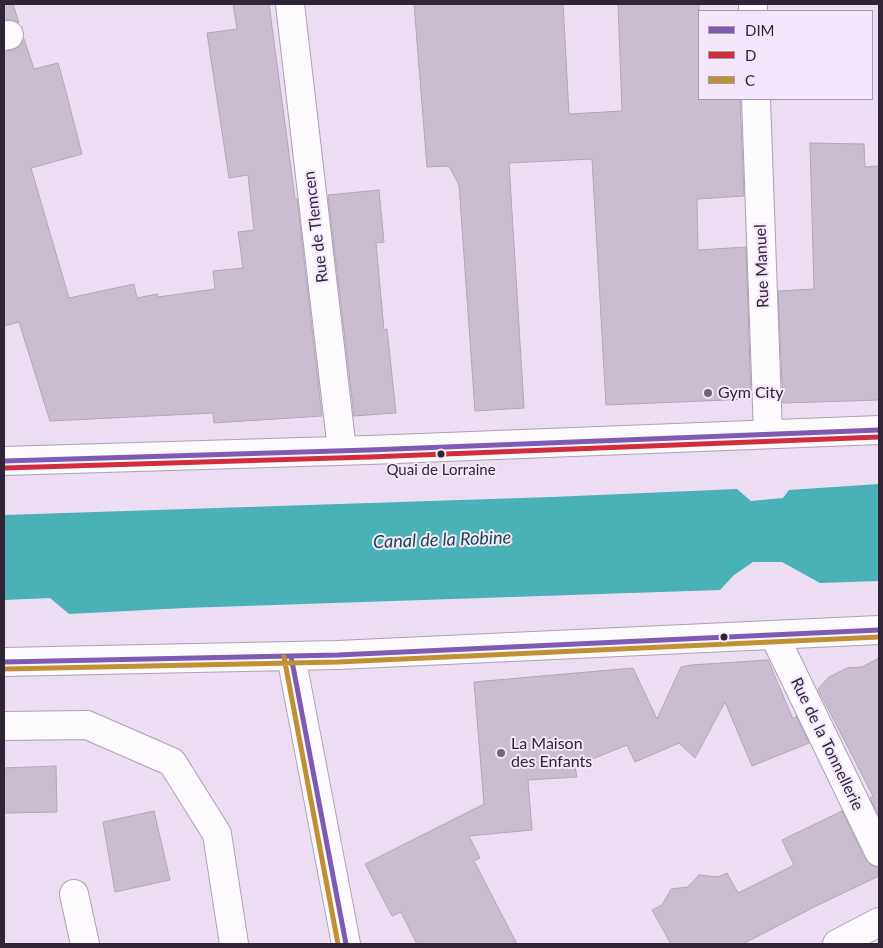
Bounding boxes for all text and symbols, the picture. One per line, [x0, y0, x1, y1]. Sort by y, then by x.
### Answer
legend [698, 10, 873, 100]
text: DIM [745, 21, 775, 39]
text: D [745, 46, 756, 64]
text: C [745, 71, 755, 89]
street label: Rue de Tlemcen [300, 170, 332, 284]
street label: Rue Manuel [751, 224, 773, 308]
place label: Gym City [718, 383, 783, 403]
marker: Gym City [702, 387, 714, 399]
marker: Quai de Lorraine [436, 449, 446, 459]
place label: Quai de Lorraine [386, 461, 496, 479]
water label: Canal de la Robine [373, 527, 511, 553]
unlabelled marker [719, 632, 729, 642]
street label: Rue de la Tonnellerie [786, 674, 868, 814]
place label: La Maison des Enfants [511, 734, 592, 772]
marker: La Maison des Enfants [495, 747, 507, 759]

